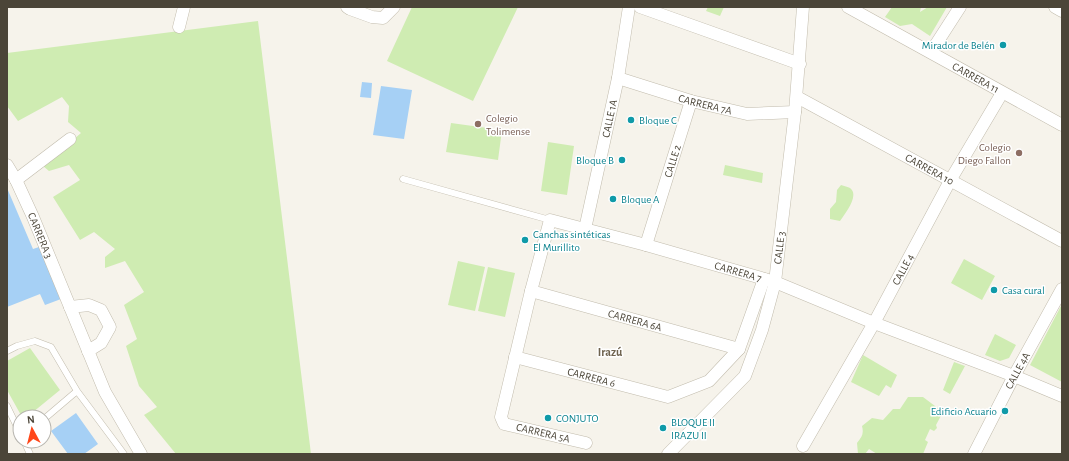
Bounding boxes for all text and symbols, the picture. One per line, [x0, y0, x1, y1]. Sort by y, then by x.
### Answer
place label: Mirador de Belén [922, 40, 995, 51]
marker: Mirador de Belén [998, 40, 1008, 50]
street label: CARRERA 11 [951, 60, 1001, 95]
street label: CARRERA 7A [677, 92, 734, 116]
street label: CALLE 1A [600, 98, 619, 139]
place label: Colegio Tolimense [486, 113, 530, 137]
marker: Bloque C [626, 115, 636, 125]
place label: Bloque C [639, 115, 677, 126]
marker: Colegio Tolimense [473, 119, 483, 129]
place label: Colegio Diego Fallon [958, 142, 1011, 166]
street label: CALLE 2 [662, 143, 682, 179]
marker: Colegio Diego Fallon [1014, 148, 1024, 158]
street label: CARRERA 10 [904, 151, 956, 187]
place label: Bloque B [576, 155, 614, 166]
marker: Bloque B [617, 155, 627, 165]
marker: Bloque A [608, 194, 618, 204]
place label: Bloque A [621, 194, 660, 205]
street label: CARRERA 3 [26, 211, 55, 260]
place label: Canchas sintéticas El Murillito [533, 229, 611, 253]
street label: CALLE 3 [772, 230, 786, 265]
marker: Canchas sintéticas El Murillito [520, 235, 530, 245]
street label: CALLE 4 [890, 252, 916, 287]
street label: CARRERA 7 [713, 259, 763, 284]
marker: Casa cural [989, 285, 999, 295]
place label: Casa cural [1002, 285, 1045, 296]
street label: CARRERA 6A [607, 307, 664, 333]
district label: Irazú [598, 346, 623, 358]
street label: CALLE 4A [1003, 350, 1032, 391]
street label: CARRERA 6 [566, 365, 617, 389]
place label: Edificio Acuario [931, 406, 997, 417]
marker: Edificio Acuario [1000, 406, 1010, 416]
north arrow [12, 409, 52, 449]
marker: CONJUTO [543, 413, 553, 423]
place label: CONJUTO [556, 413, 598, 424]
text: N [26, 414, 35, 425]
place label: BLOQUE II IRAZU II [671, 417, 715, 441]
street label: CARRERA 5A [515, 421, 572, 445]
marker: BLOQUE II IRAZU II [658, 423, 668, 433]

